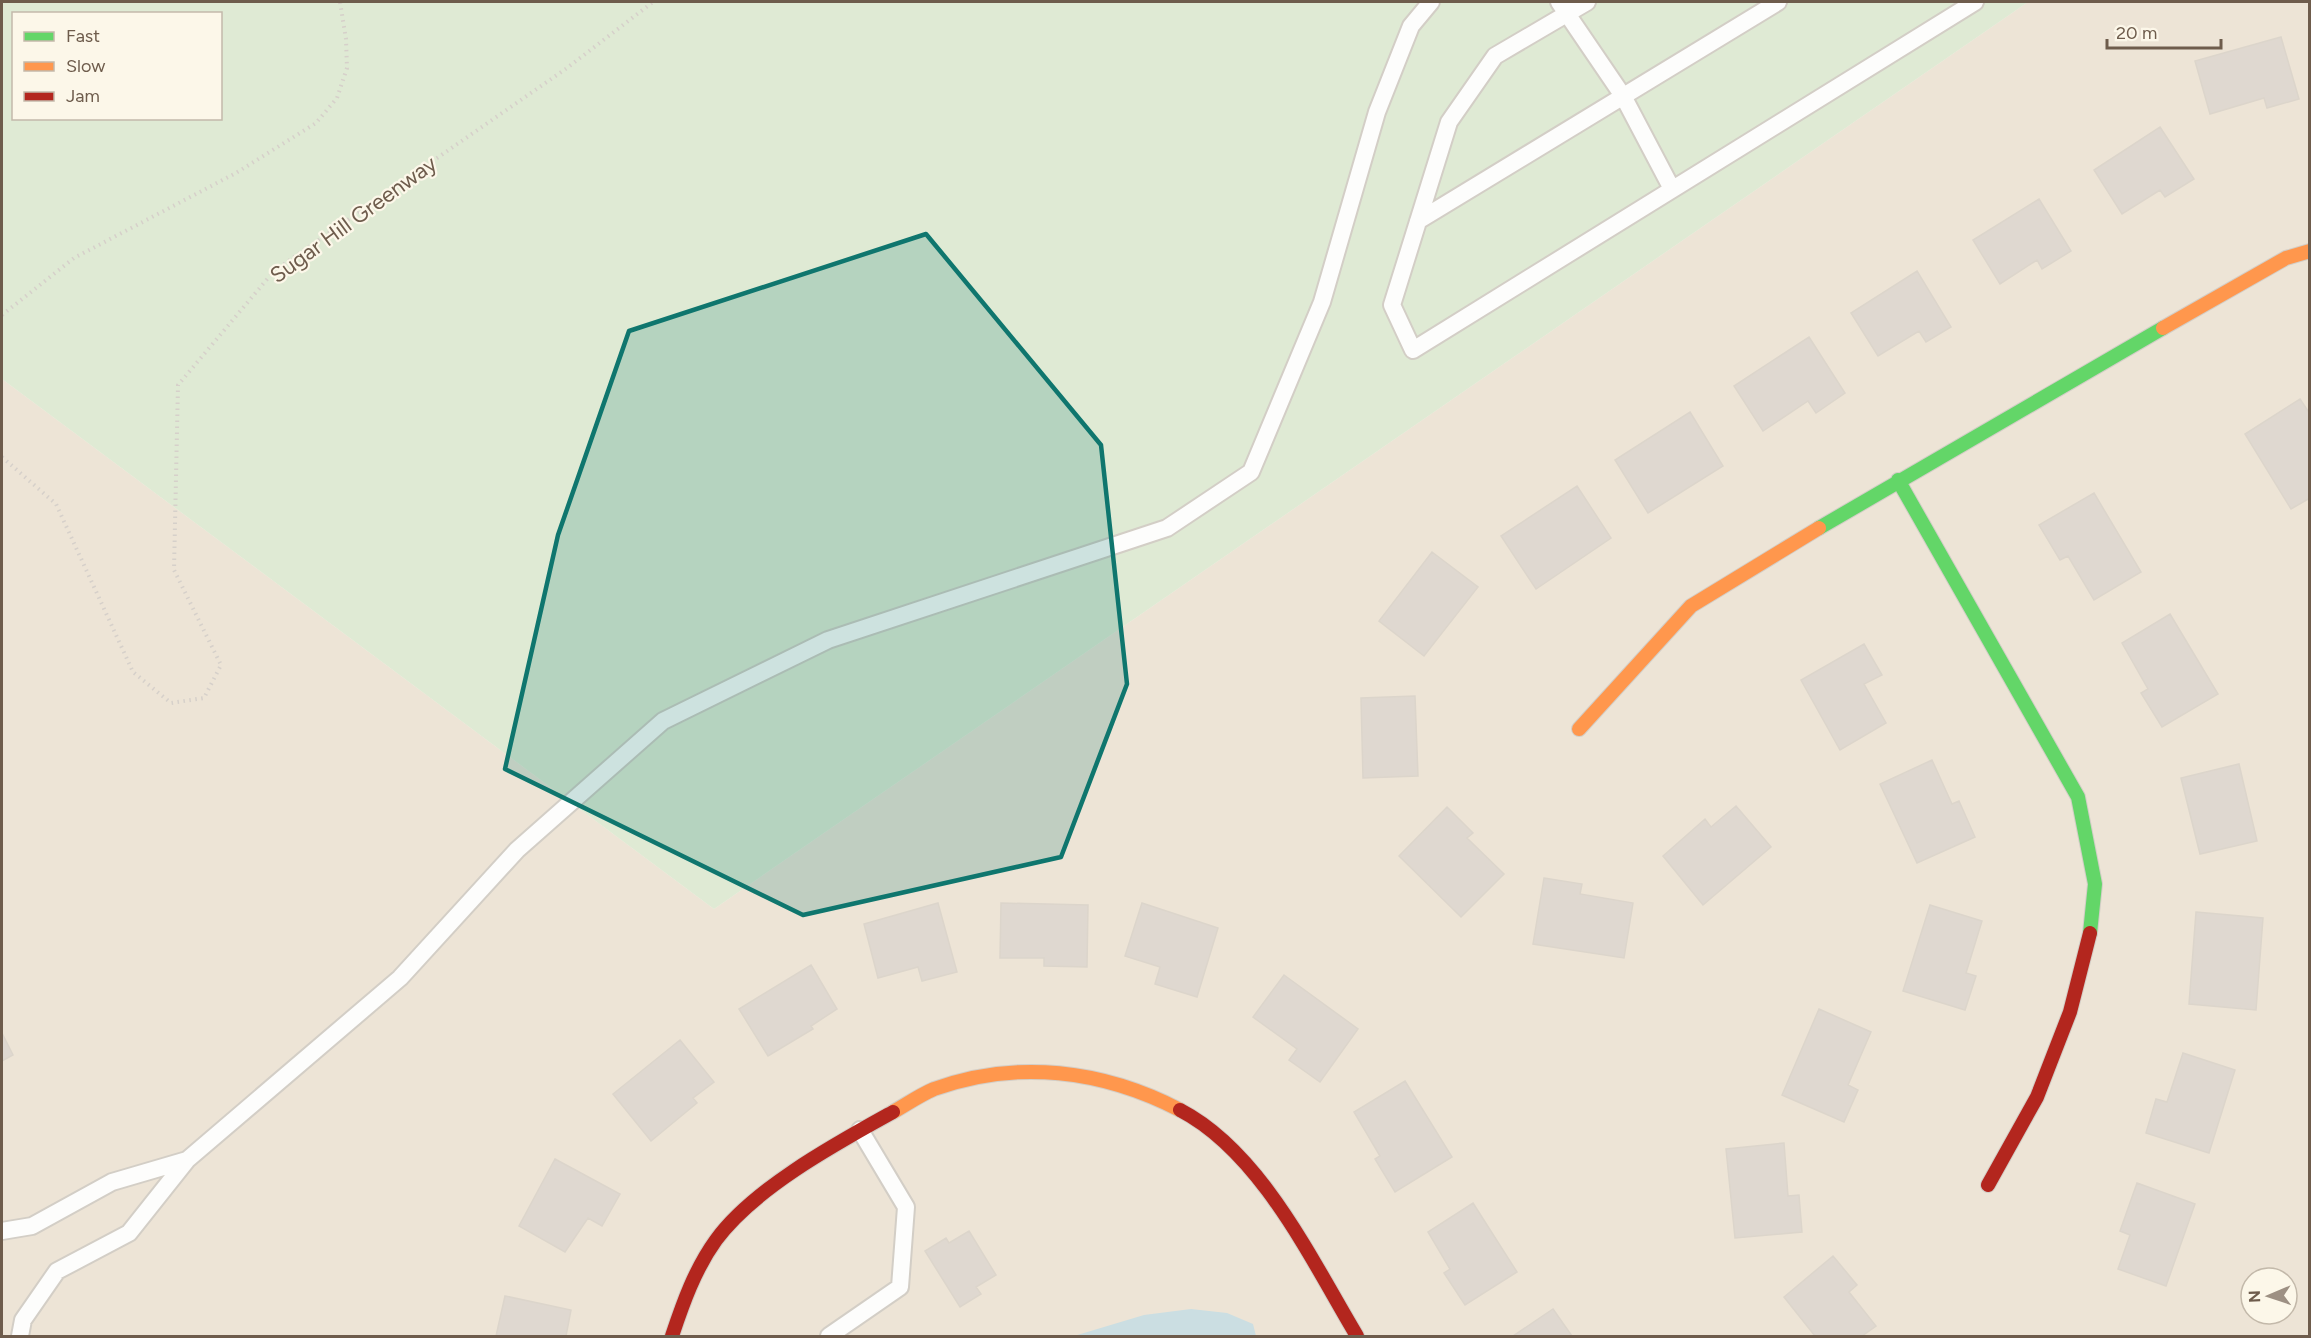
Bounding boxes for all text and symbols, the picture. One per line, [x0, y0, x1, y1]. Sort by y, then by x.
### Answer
legend [12, 12, 222, 120]
scale bar [2107, 12, 2221, 50]
text: 20 m [2116, 22, 2157, 44]
text: Fast [66, 25, 100, 47]
text: Slow [66, 55, 105, 77]
text: Jam [66, 85, 100, 107]
street label: Sugar Hill Greenway [265, 150, 442, 289]
north arrow [2239, 1266, 2299, 1326]
text: N [2245, 1290, 2264, 1303]

